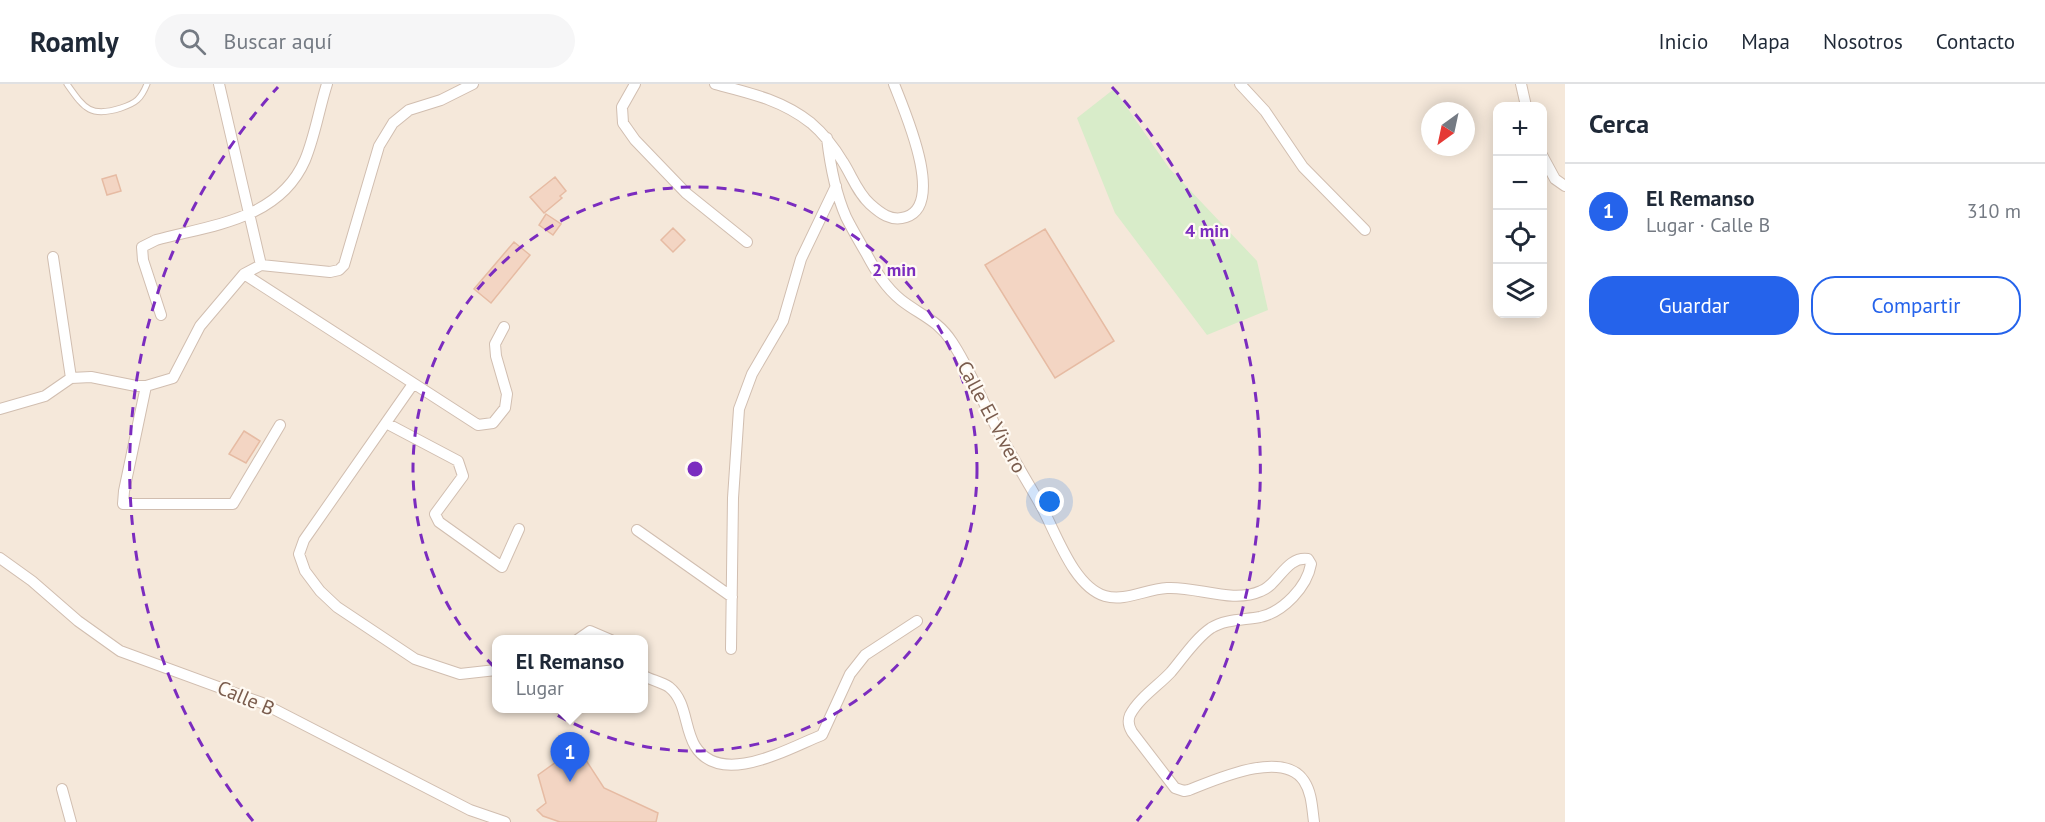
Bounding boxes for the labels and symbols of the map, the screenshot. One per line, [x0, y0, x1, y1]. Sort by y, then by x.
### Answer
north arrow [1421, 102, 1475, 156]
text: 4 min [1185, 219, 1229, 242]
text: 2 min [872, 258, 916, 281]
street label: Calle El Vivero [952, 356, 1032, 478]
centre of rings [685, 459, 705, 479]
your location [1035, 487, 1064, 516]
street label: Calle B [213, 674, 279, 722]
pin: 1 [550, 732, 590, 782]

